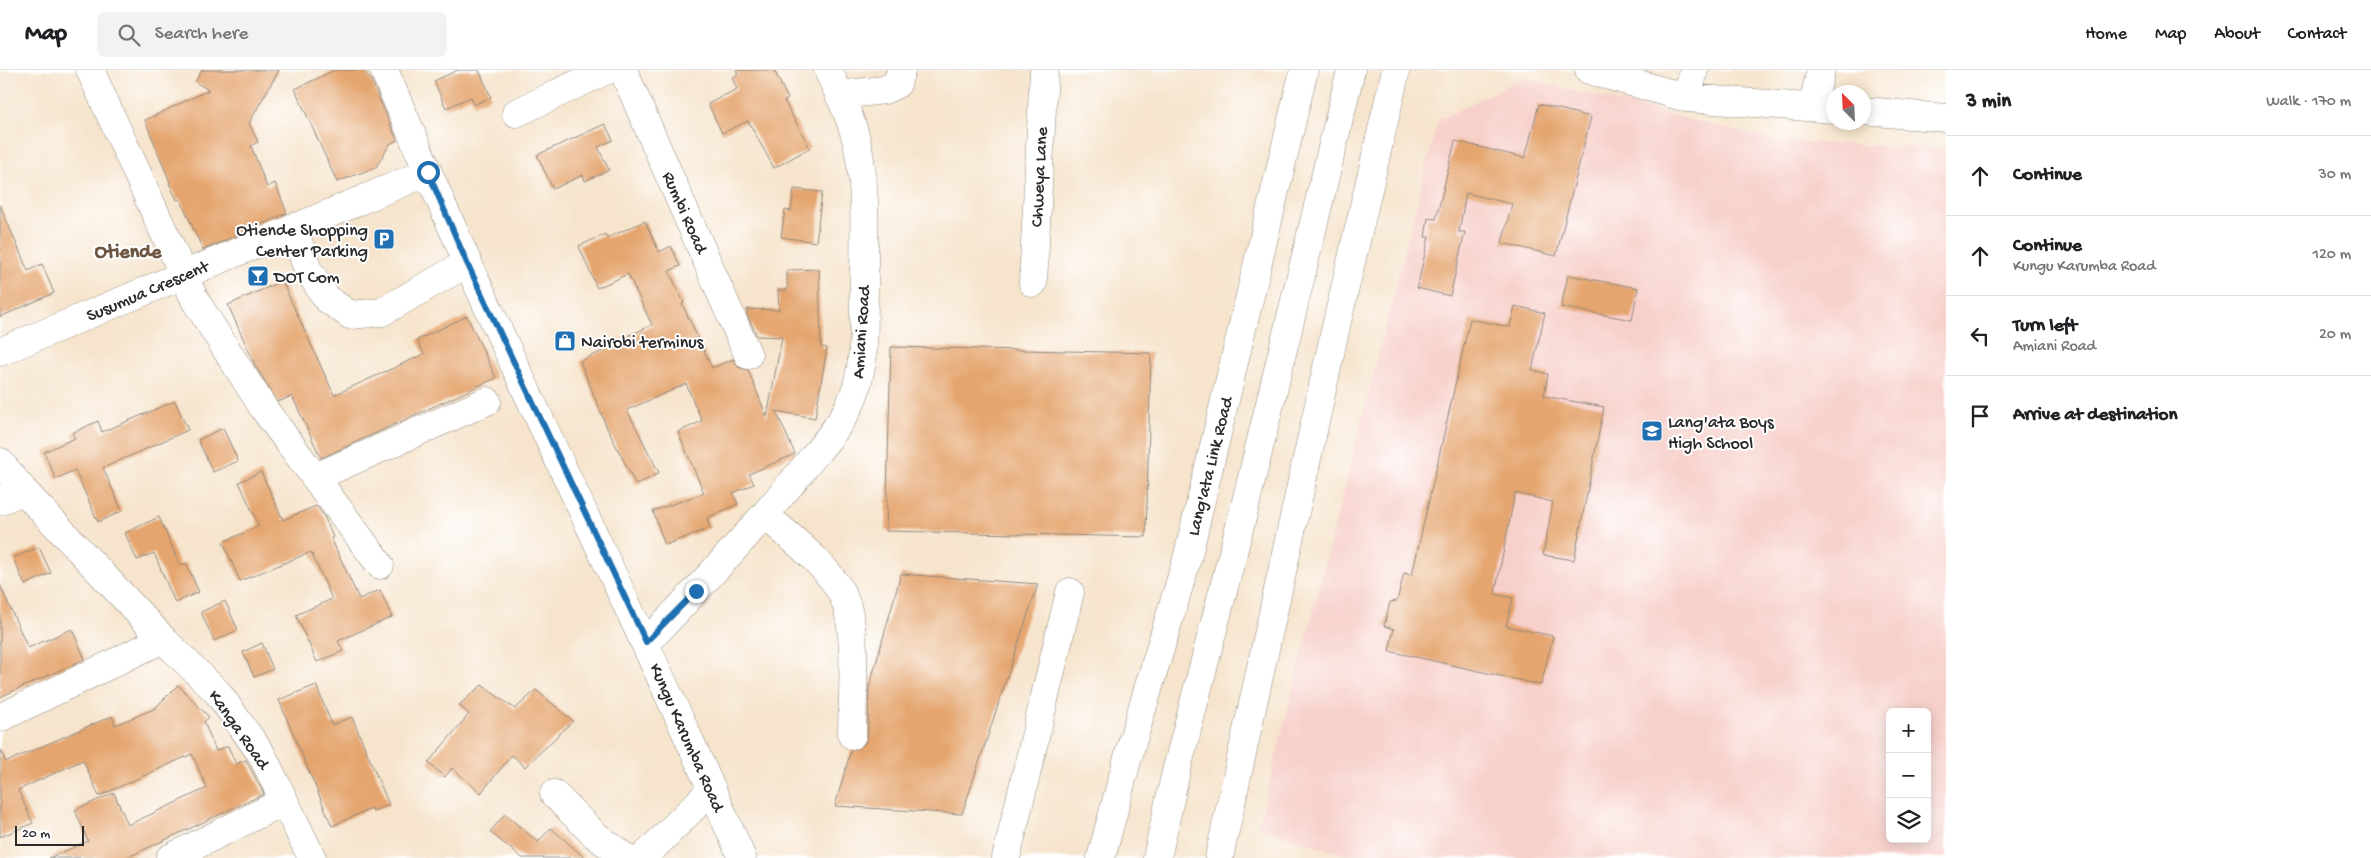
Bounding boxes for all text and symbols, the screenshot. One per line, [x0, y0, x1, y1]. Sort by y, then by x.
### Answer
search box [97, 12, 447, 57]
text: Map [25, 20, 67, 49]
icon: search [115, 21, 143, 49]
text: Search here [155, 23, 248, 46]
text: Home [2085, 24, 2127, 45]
text: Map [2155, 24, 2186, 45]
text: About [2214, 24, 2260, 45]
text: Contact [2288, 24, 2346, 45]
north arrow [1826, 85, 1871, 130]
text: 3 min [1966, 90, 2011, 115]
text: Walk · 170 m [2266, 93, 2351, 112]
street label: Chweya Lane [1027, 126, 1054, 228]
route start [417, 161, 440, 184]
icon: ahead [1966, 162, 1994, 190]
text: Continue [2013, 164, 2082, 187]
text: 30 m [2318, 166, 2351, 185]
street label: Rumbi Road [656, 169, 712, 259]
place label: Otiende Shopping Center Parking [236, 221, 368, 263]
parking icon: Otiende Shopping Center Parking [372, 227, 396, 251]
text: Continue [2013, 235, 2082, 258]
district label: Otiende [95, 242, 162, 265]
icon: ahead [1966, 242, 1994, 270]
text: 120 m [2312, 246, 2351, 265]
street label: Susumua Crescent [84, 256, 214, 328]
text: Kungu Karumba Road [2013, 258, 2156, 277]
bar icon: DOT Com [246, 264, 270, 288]
place label: DOT Com [273, 268, 340, 289]
street label: Amiani Road [849, 283, 876, 379]
text: Turn left [2013, 315, 2077, 338]
icon: left [1966, 322, 1994, 350]
text: 20 m [2319, 326, 2351, 345]
shop icon: Nairobi terminus [553, 329, 577, 353]
place label: Nairobi terminus [581, 333, 705, 354]
text: Amiani Road [2013, 338, 2096, 357]
street label: Lang'ata Link Road [1184, 394, 1239, 538]
icon: arrive [1966, 402, 1994, 430]
text: Arrive at destination [2013, 404, 2177, 427]
place label: Lang'ata Boys High School [1668, 413, 1775, 455]
school or university icon: Lang'ata Boys High School [1640, 419, 1664, 443]
route end [685, 580, 708, 603]
street label: Kungu Karumba Road [643, 660, 729, 817]
street label: Kanga Road [203, 687, 274, 775]
map controls [1886, 708, 1931, 843]
button: + [1886, 708, 1931, 753]
button: − [1886, 753, 1931, 798]
button: layers [1886, 798, 1931, 843]
scale bar [15, 823, 84, 846]
text: 20 m [22, 826, 50, 843]

